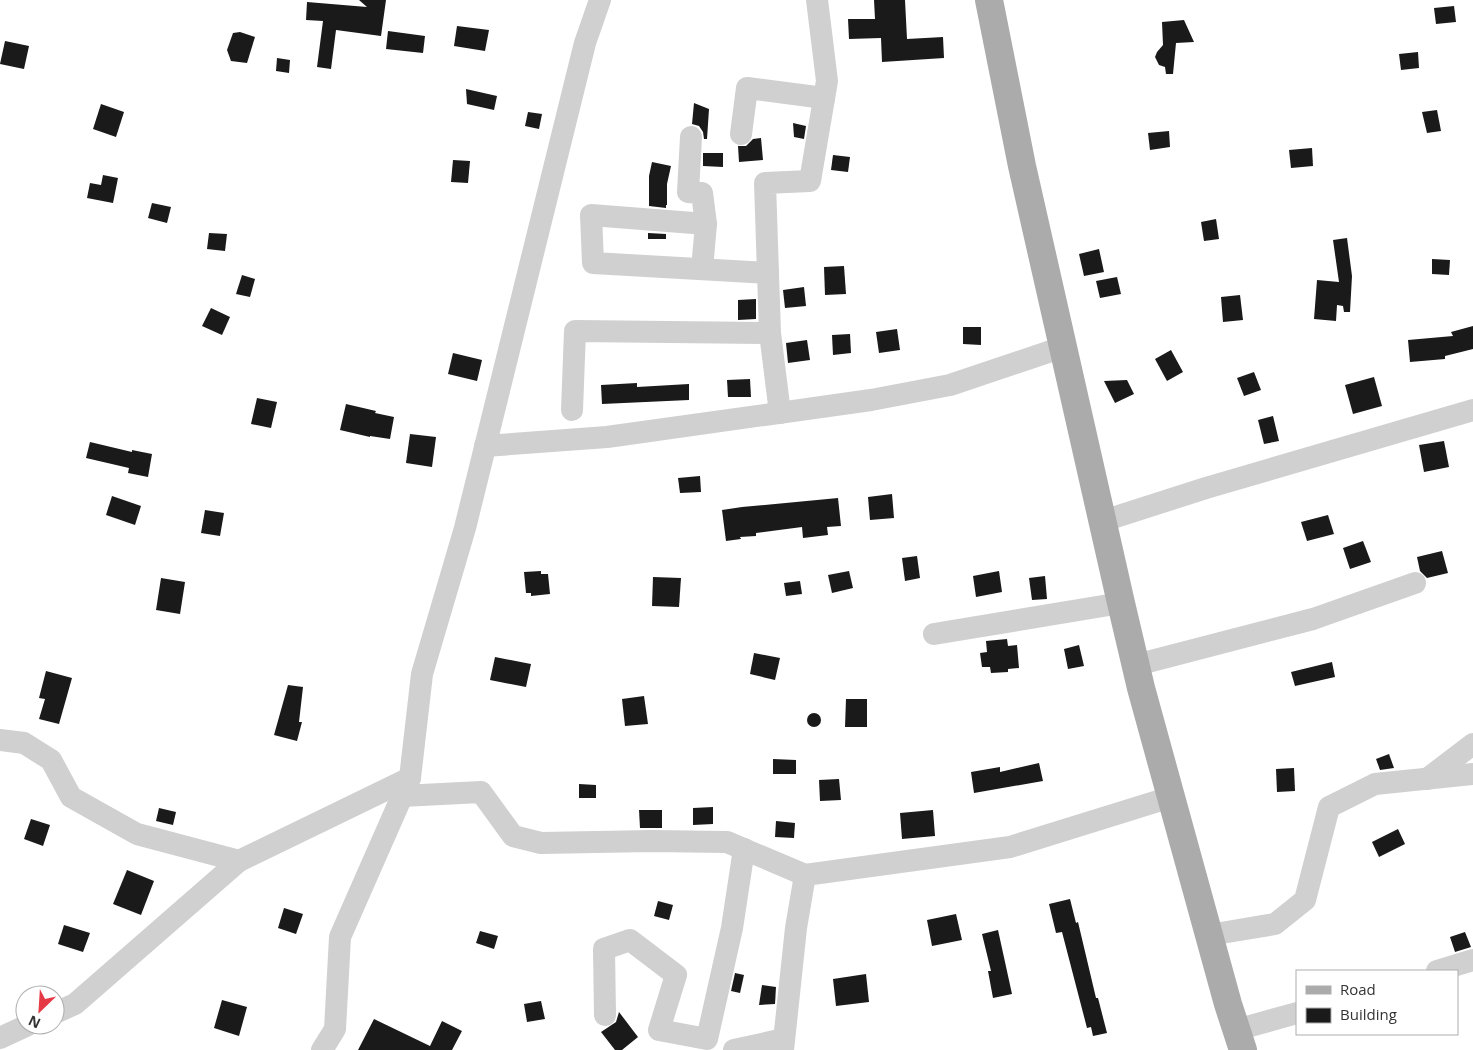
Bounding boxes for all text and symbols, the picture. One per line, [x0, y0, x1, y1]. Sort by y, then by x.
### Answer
legend [1296, 970, 1458, 1035]
text: Road [1340, 979, 1376, 999]
north arrow [15, 985, 65, 1035]
text: Building [1340, 1004, 1397, 1024]
text: N [25, 1011, 43, 1033]

